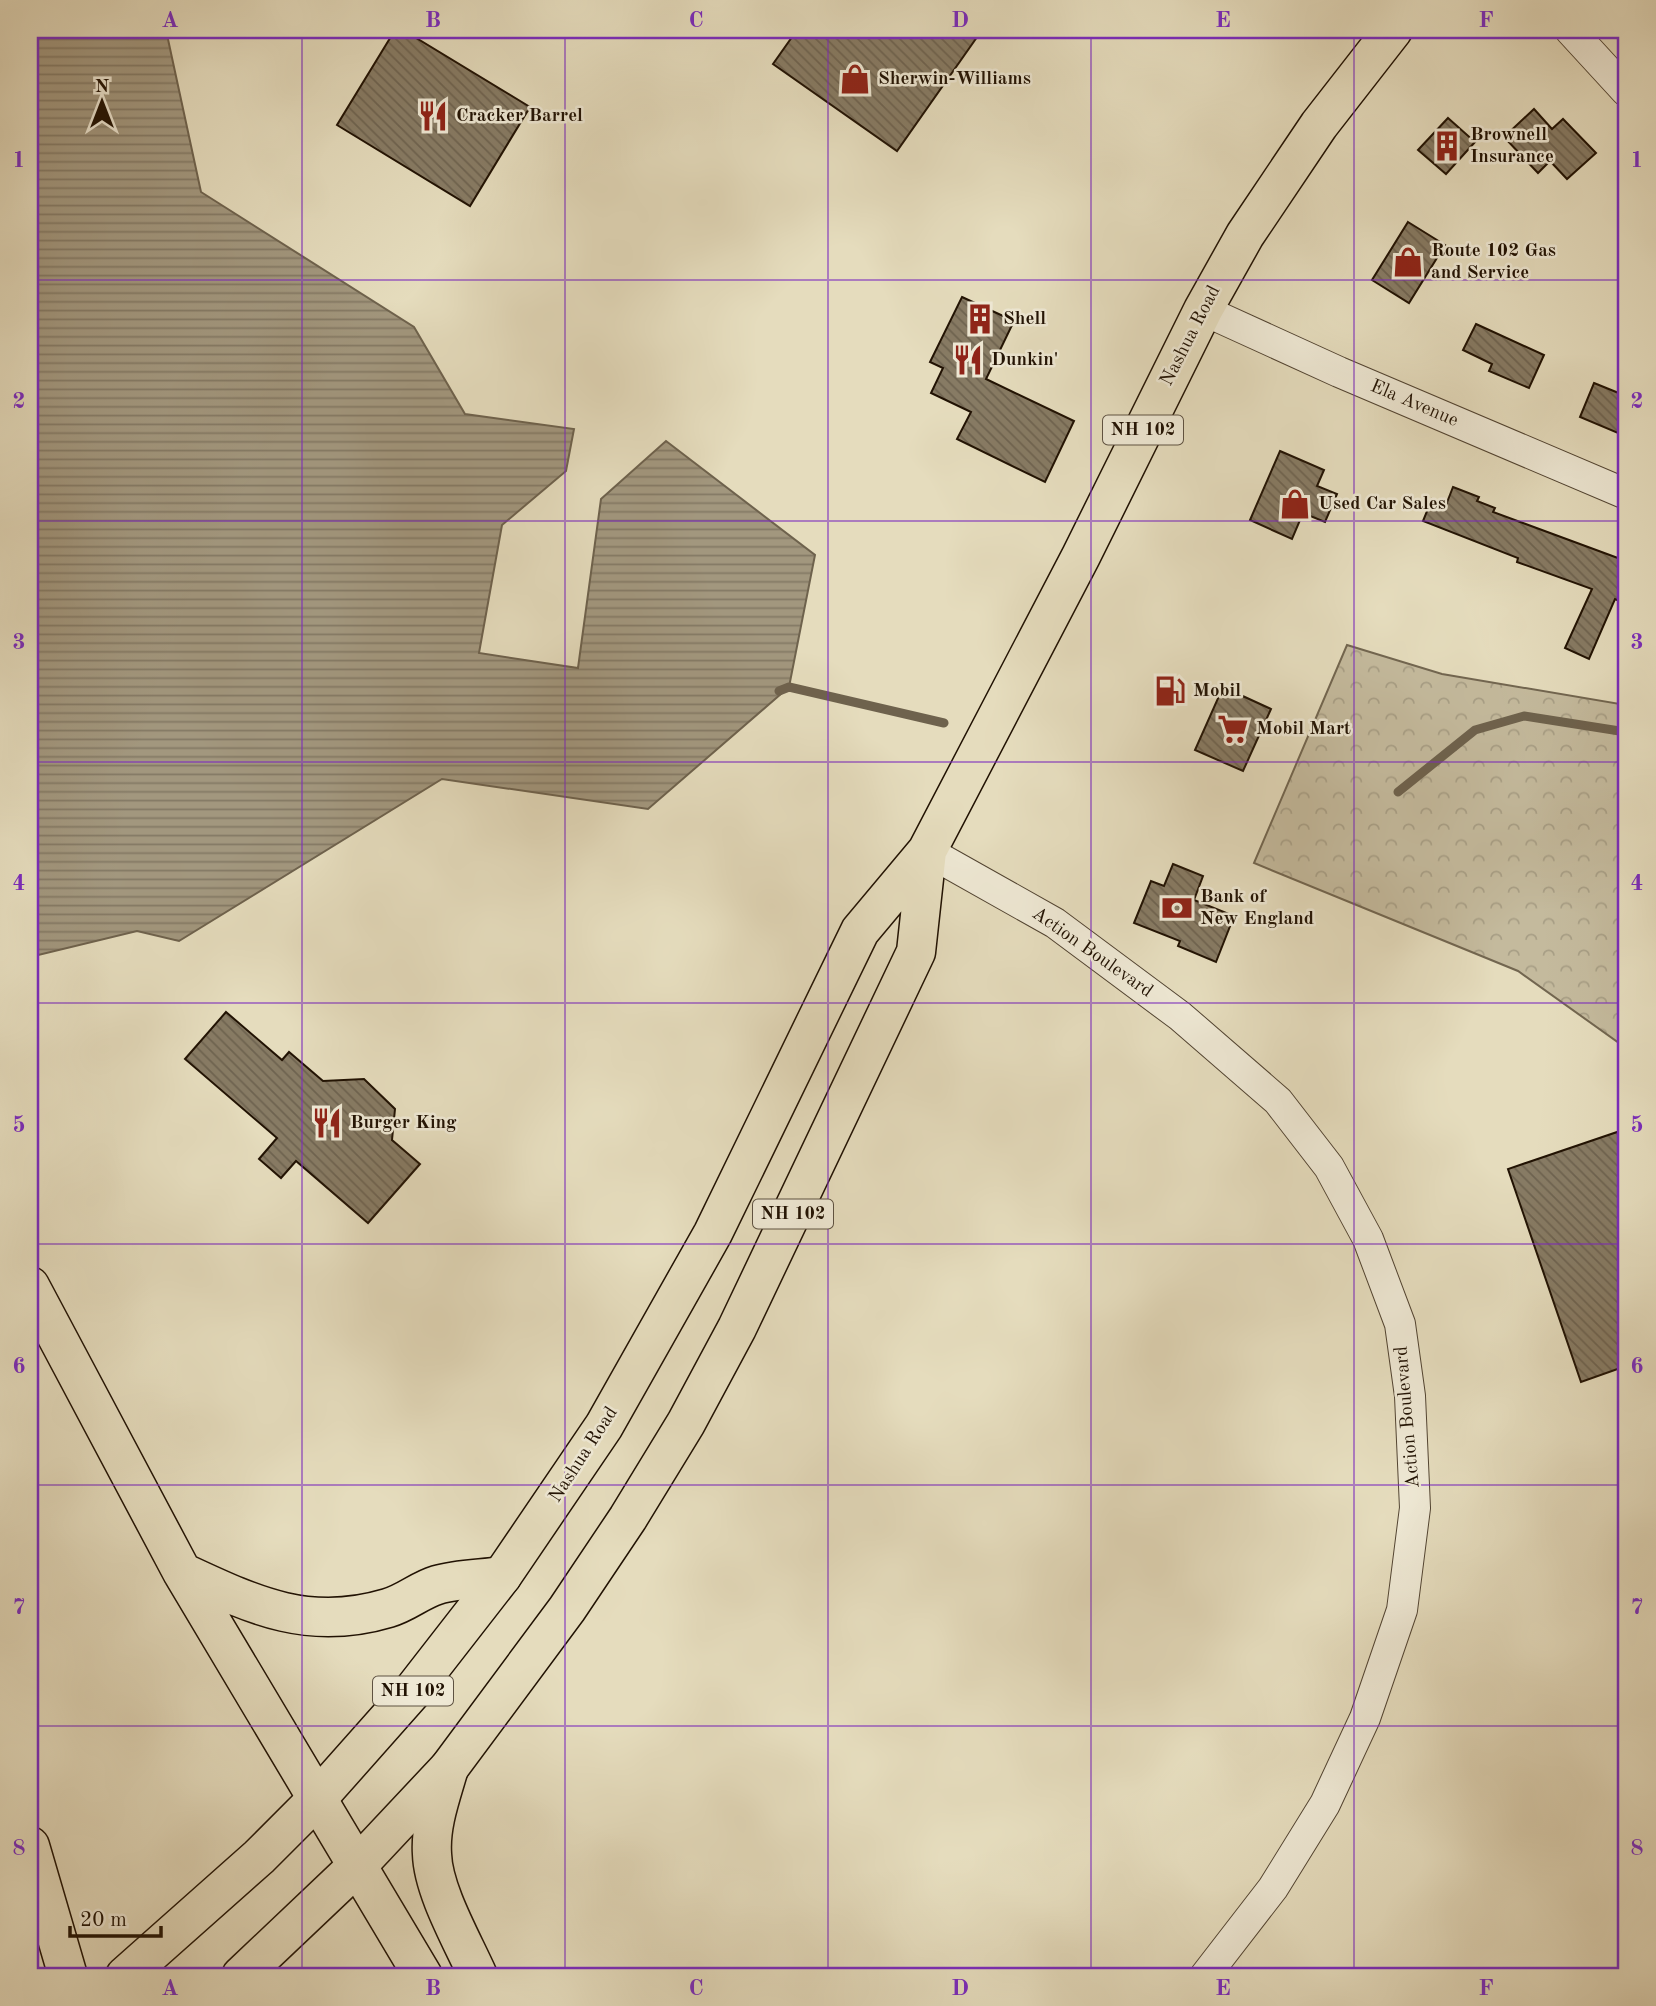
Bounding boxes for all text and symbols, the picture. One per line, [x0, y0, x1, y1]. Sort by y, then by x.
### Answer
text: A [161, 9, 179, 32]
text: B [425, 9, 441, 32]
text: C [688, 9, 704, 32]
text: D [951, 9, 969, 32]
text: E [1215, 9, 1231, 32]
text: F [1478, 9, 1494, 32]
shop icon: Sherwin-Williams [838, 62, 872, 96]
north arrow [66, 66, 136, 136]
place label: Sherwin-Williams [878, 70, 1031, 89]
text: N [95, 78, 110, 97]
restaurant icon: Cracker Barrel [416, 99, 450, 133]
place label: Cracker Barrel [456, 107, 583, 126]
place label: Brownell Insurance [1470, 126, 1554, 167]
building icon: Brownell Insurance [1430, 129, 1464, 163]
text: 1 [12, 149, 26, 172]
text: 1 [1630, 149, 1644, 172]
place label: Route 102 Gas and Service [1431, 242, 1556, 283]
shop icon: Route 102 Gas and Service [1391, 245, 1425, 279]
street label: Nashua Road [1158, 283, 1224, 389]
building icon: Shell [963, 302, 997, 336]
place label: Shell [1003, 310, 1046, 329]
restaurant icon: Dunkin' [951, 343, 985, 377]
place label: Dunkin' [991, 351, 1058, 370]
street label: Ela Avenue [1367, 377, 1461, 431]
text: 2 [12, 390, 26, 413]
text: 2 [1630, 390, 1644, 413]
road number: NH 102 [1103, 416, 1183, 444]
shop icon: Used Car Sales [1278, 487, 1312, 521]
place label: Used Car Sales [1318, 495, 1446, 514]
text: 3 [12, 631, 26, 654]
text: 3 [1630, 631, 1644, 654]
fuel station icon: Mobil [1153, 674, 1187, 708]
place label: Mobil [1193, 682, 1241, 701]
supermarket icon: Mobil Mart [1216, 712, 1250, 746]
place label: Mobil Mart [1256, 720, 1351, 739]
text: 4 [12, 872, 26, 895]
text: 4 [1630, 872, 1644, 895]
place label: Bank of New England [1200, 888, 1314, 929]
bank icon: Bank of New England [1160, 891, 1194, 925]
street label: Action Boulevard [1028, 904, 1156, 1002]
restaurant icon: Burger King [310, 1106, 344, 1140]
text: 5 [12, 1114, 26, 1137]
place label: Burger King [350, 1114, 457, 1133]
text: 5 [1630, 1114, 1644, 1137]
road number: NH 102 [753, 1199, 833, 1228]
street label: Action Boulevard [1392, 1345, 1424, 1489]
text: 6 [12, 1355, 26, 1378]
text: 6 [1630, 1355, 1644, 1378]
street label: Nashua Road [546, 1404, 622, 1506]
text: 7 [12, 1596, 26, 1619]
text: 7 [1630, 1596, 1644, 1619]
road number: NH 102 [373, 1676, 453, 1706]
text: 8 [12, 1837, 26, 1860]
text: 8 [1630, 1837, 1644, 1860]
scale bar [70, 1894, 161, 1938]
text: 20 m [80, 1910, 127, 1931]
text: A [161, 1977, 179, 2000]
text: B [425, 1977, 441, 2000]
text: C [688, 1977, 704, 2000]
text: D [951, 1977, 969, 2000]
text: E [1215, 1977, 1231, 2000]
text: F [1478, 1977, 1494, 2000]

